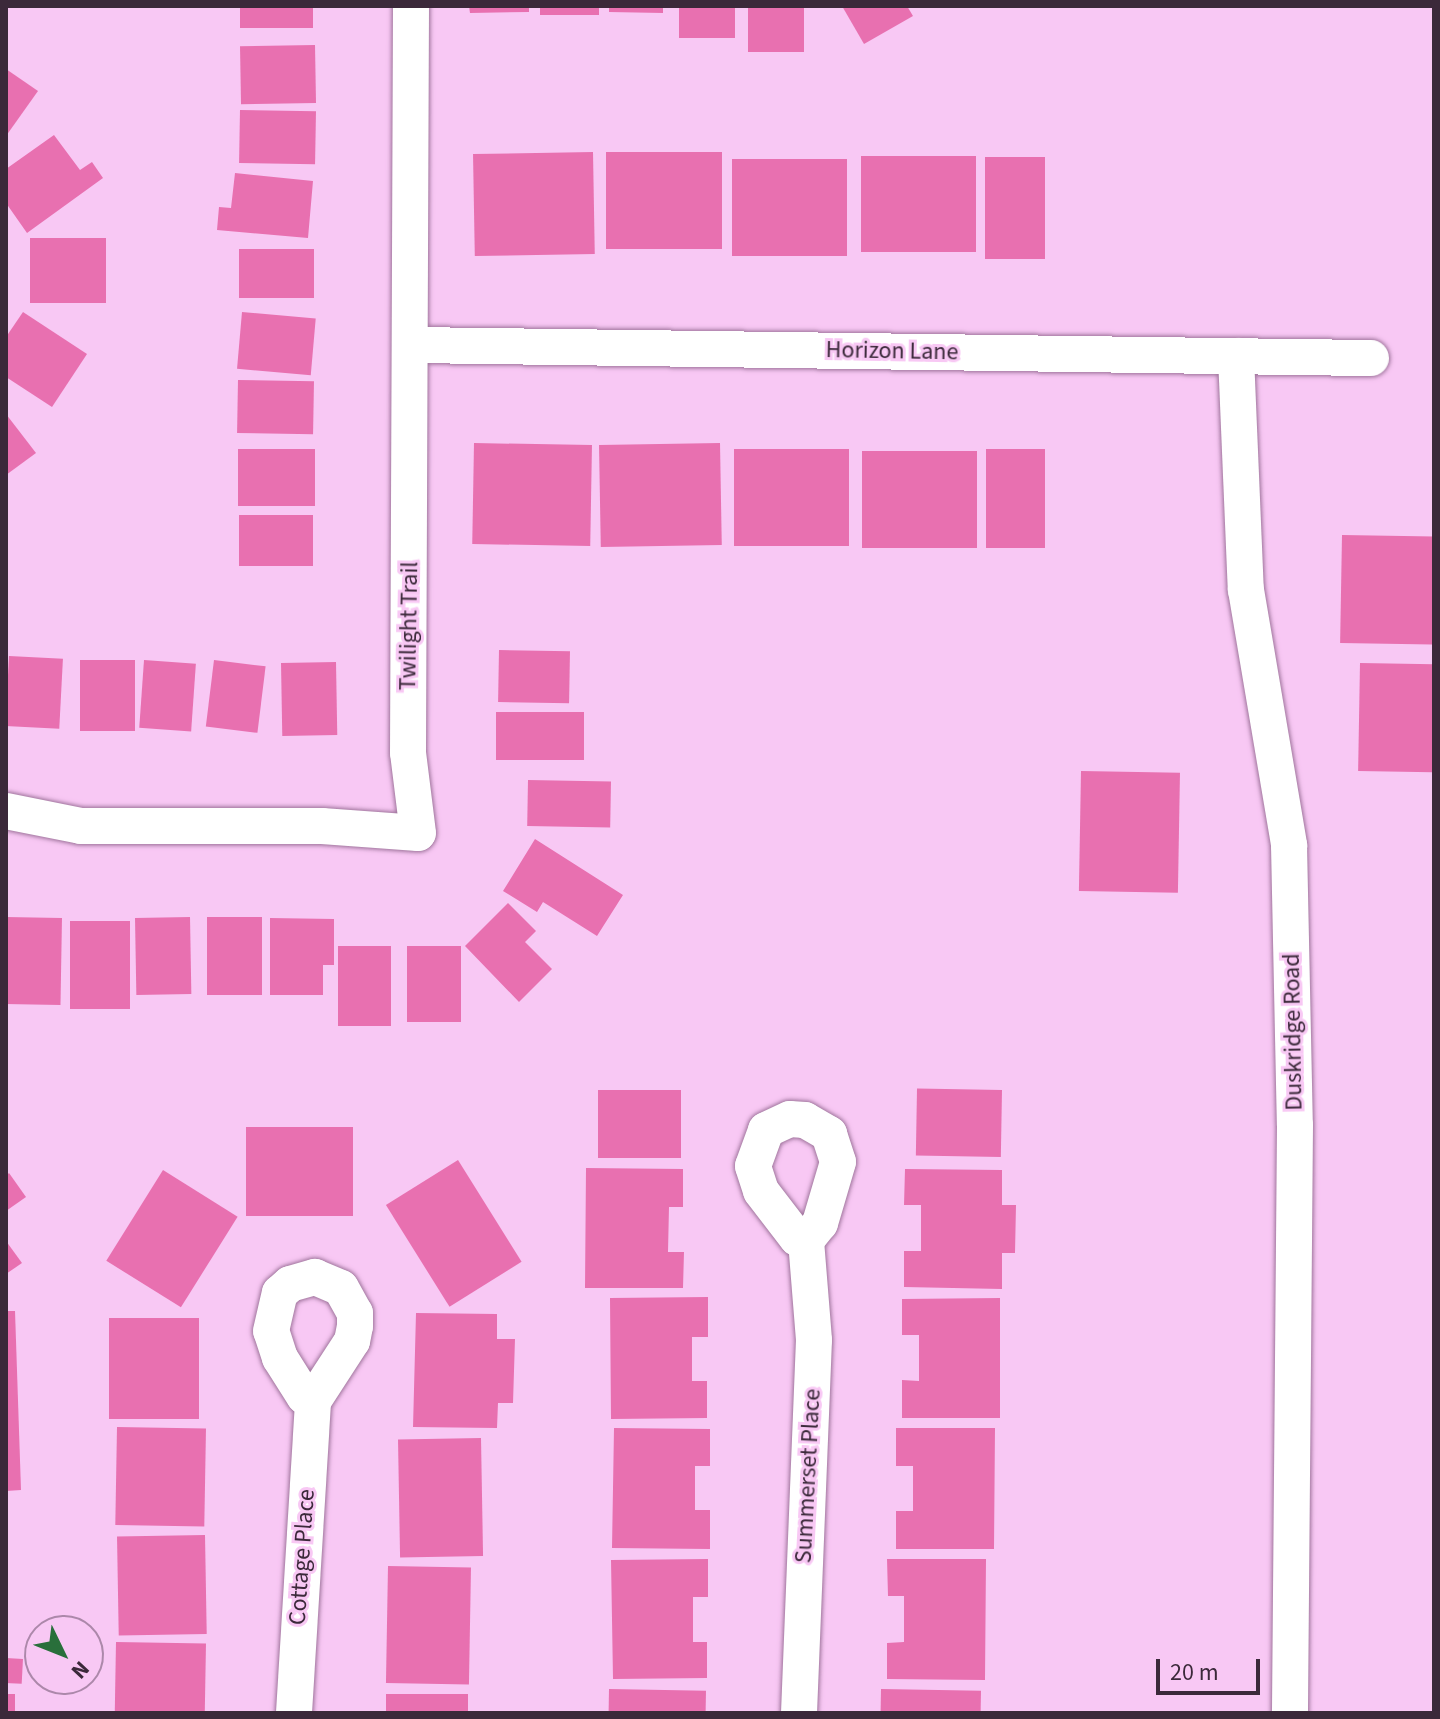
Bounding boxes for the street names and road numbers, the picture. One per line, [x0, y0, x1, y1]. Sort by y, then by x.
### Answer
street label: Horizon Lane [825, 335, 959, 367]
street label: Twilight Trail [393, 561, 425, 691]
street label: Duskridge Road [1277, 953, 1309, 1111]
street label: Summerset Place [789, 1388, 827, 1564]
street label: Cottage Place [283, 1488, 321, 1626]

